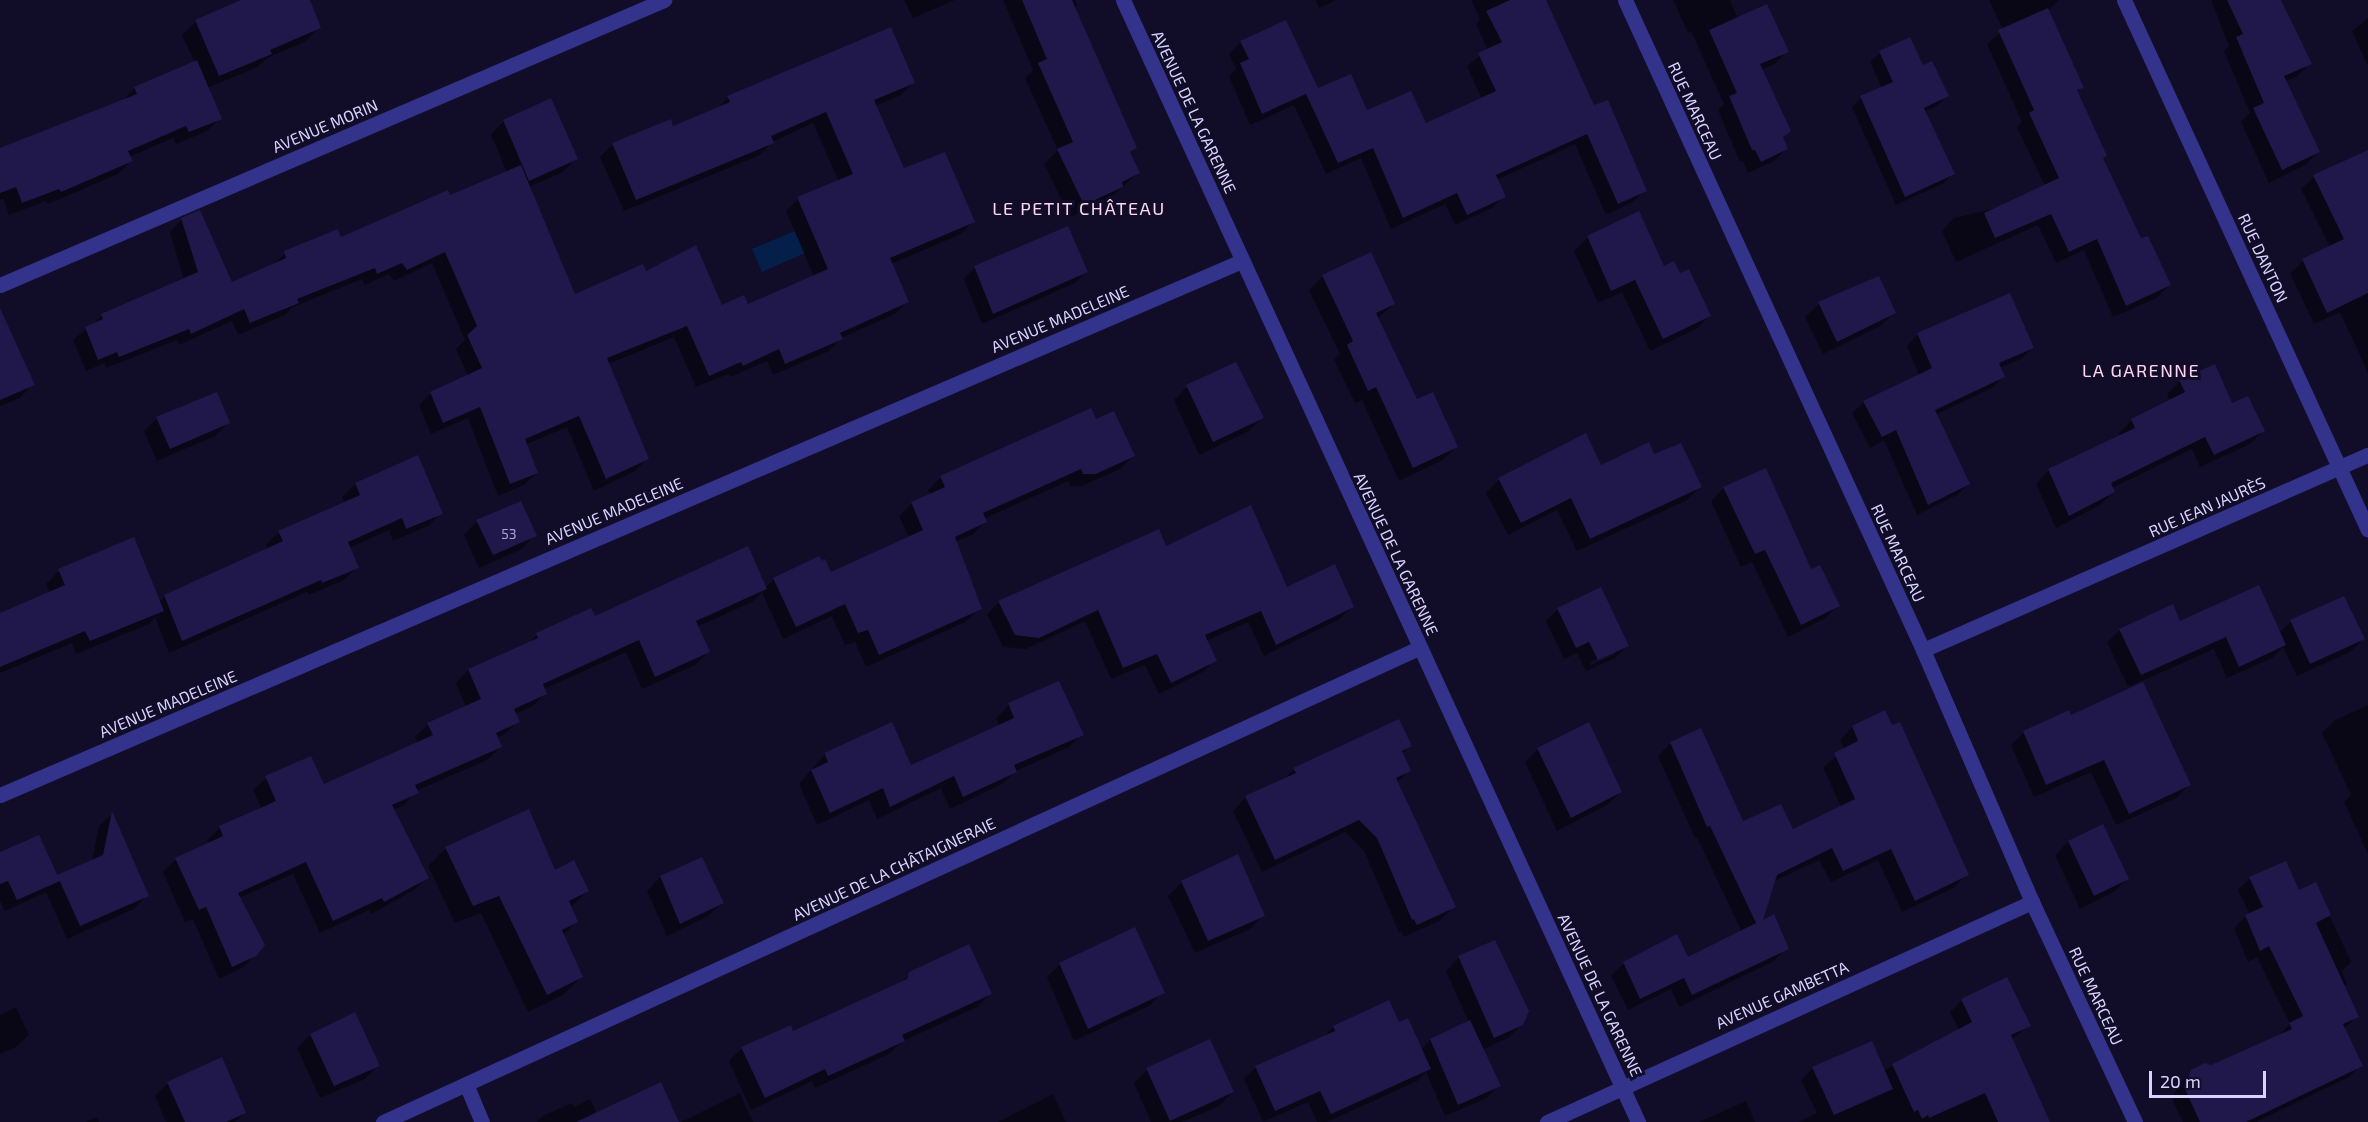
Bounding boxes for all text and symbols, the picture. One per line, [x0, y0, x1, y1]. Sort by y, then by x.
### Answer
street label: AVENUE DE LA GARENNE [1148, 27, 1240, 197]
street label: RUE MARCEAU [1664, 59, 1726, 163]
street label: AVENUE MORIN [269, 95, 381, 157]
district label: LE PETIT CHÂTEAU [992, 197, 1166, 219]
street label: RUE DANTON [2234, 210, 2292, 306]
street label: AVENUE MADELEINE [988, 281, 1132, 357]
district label: LA GARENNE [2082, 359, 2200, 381]
street label: AVENUE DE LA GARENNE [1350, 469, 1442, 639]
street label: AVENUE MADELEINE [542, 473, 686, 549]
street label: RUE JEAN JAURÈS [2146, 473, 2268, 541]
street label: RUE MARCEAU [1867, 501, 1929, 605]
house number: 53 [501, 526, 517, 542]
street label: AVENUE MADELEINE [96, 666, 240, 742]
street label: AVENUE DE LA CHÂTAIGNERAIE [789, 813, 999, 925]
street label: AVENUE DE LA GARENNE [1554, 910, 1646, 1080]
street label: RUE MARCEAU [2065, 944, 2127, 1048]
street label: AVENUE GAMBETTA [1713, 957, 1851, 1033]
scale bar [2152, 1059, 2269, 1097]
text: 20 m [2160, 1070, 2201, 1092]

